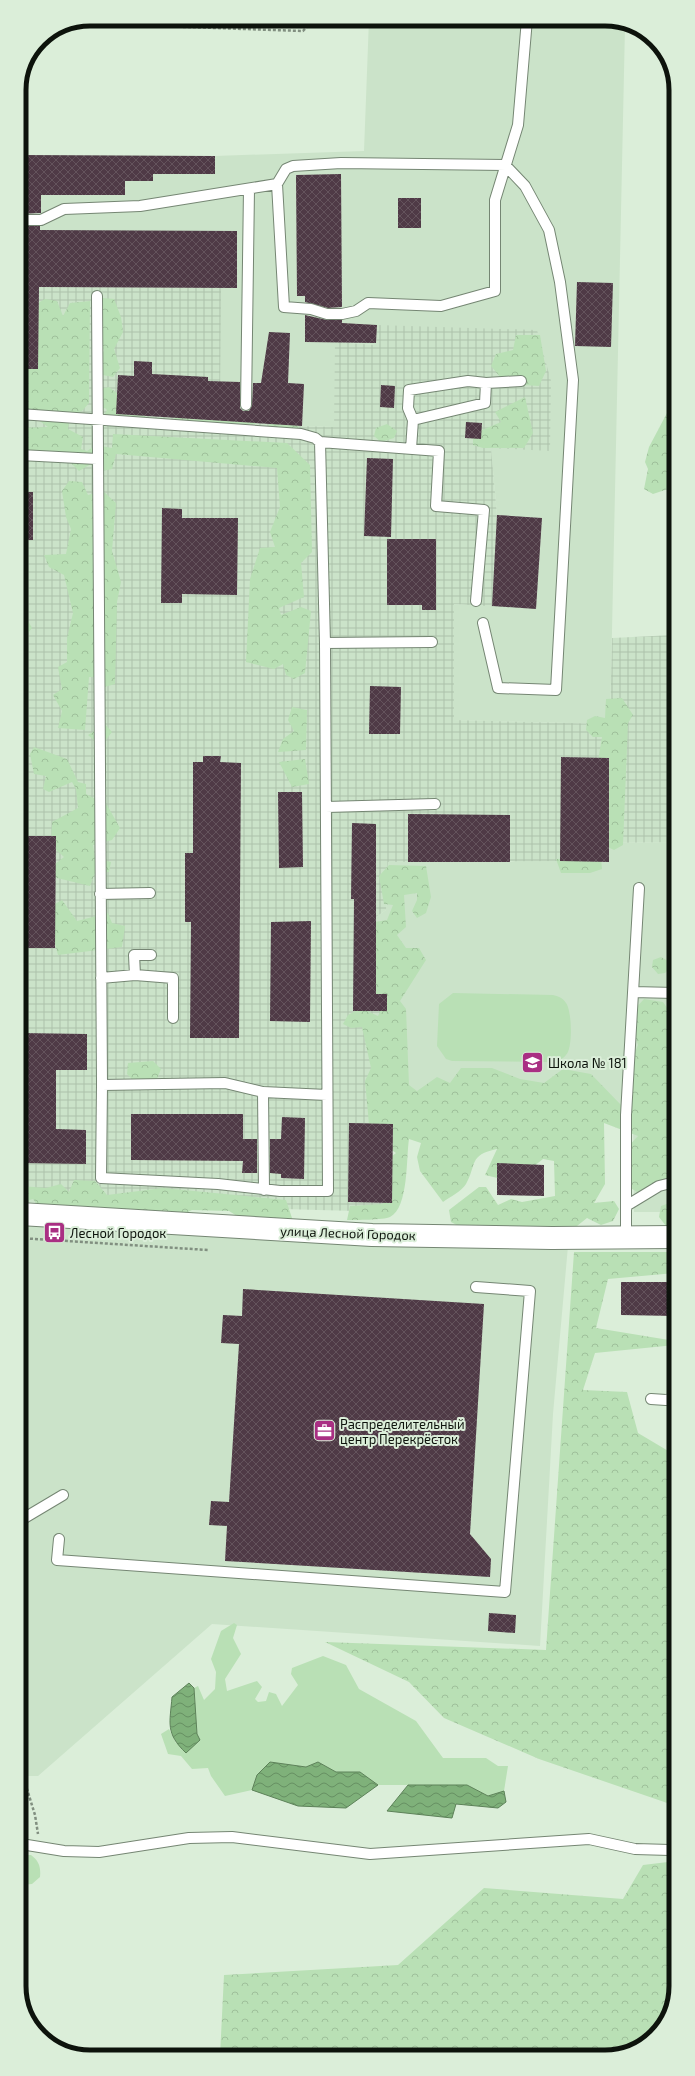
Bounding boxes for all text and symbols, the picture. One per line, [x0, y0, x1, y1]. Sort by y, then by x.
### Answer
school or university icon: Школа № 181 [519, 1050, 545, 1076]
place label: Школа № 181 [548, 1055, 627, 1071]
bus stop icon: Лесной Городок [41, 1220, 67, 1246]
street label: улица Лесной Городок [280, 1223, 416, 1243]
place label: Лесной Городок [70, 1225, 166, 1241]
place label: Распределительный центр Перекрёсток [340, 1416, 465, 1447]
office icon: Распределительный центр Перекрёсток [311, 1418, 337, 1444]

